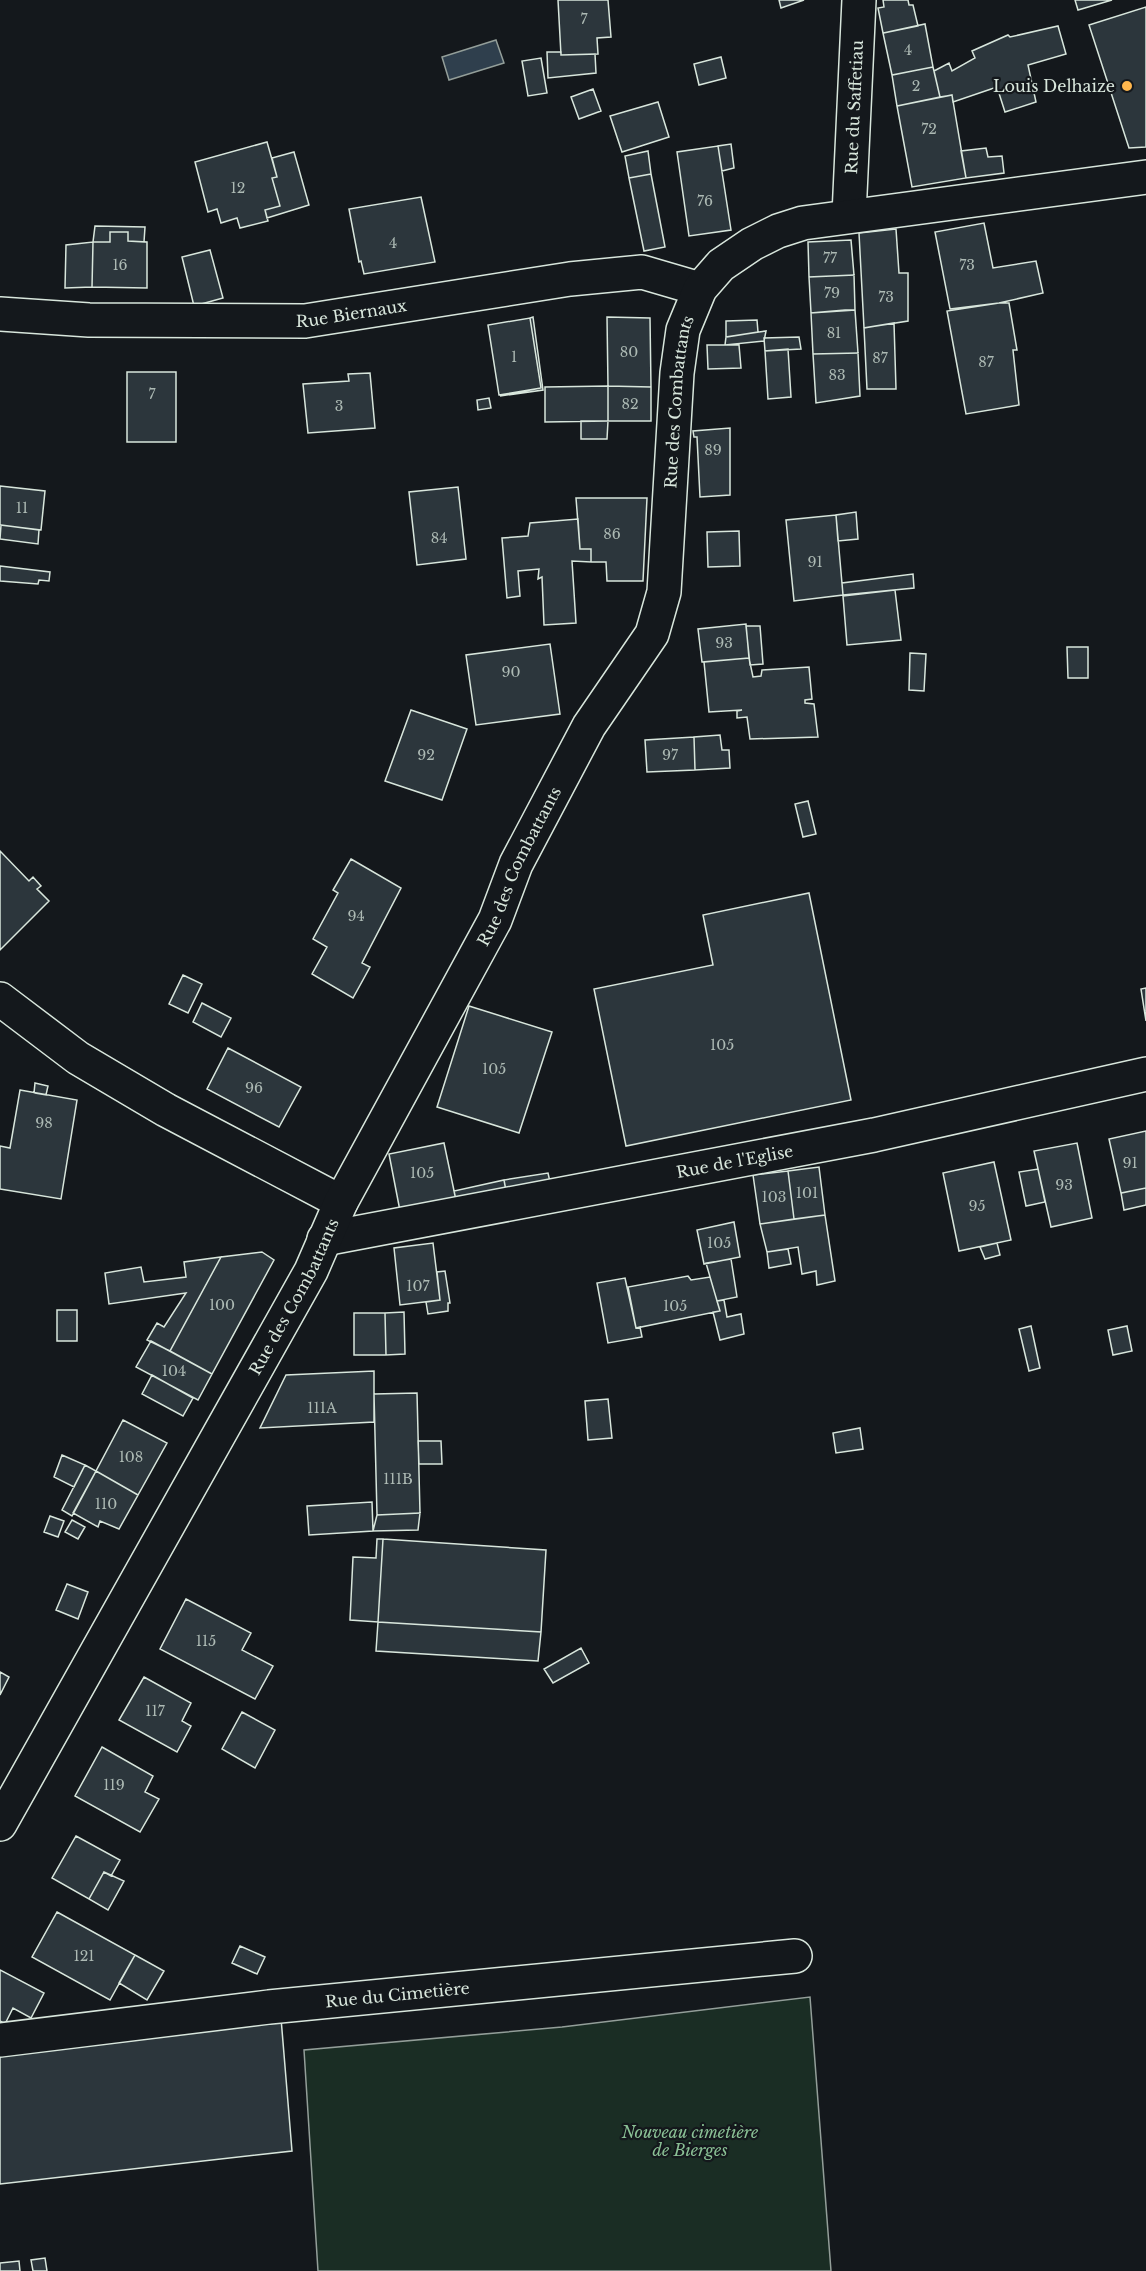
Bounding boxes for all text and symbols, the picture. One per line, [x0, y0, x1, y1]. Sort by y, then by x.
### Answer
house number: 7 [580, 10, 588, 28]
street label: Rue du Saffetiau [841, 39, 867, 175]
house number: 4 [904, 41, 912, 59]
place label: Louis Delhaize [993, 76, 1115, 96]
house number: 2 [912, 77, 920, 95]
marker: Louis Delhaize [1120, 79, 1134, 93]
house number: 72 [921, 120, 937, 138]
house number: 12 [231, 179, 245, 197]
house number: 76 [697, 192, 713, 210]
house number: 4 [389, 234, 397, 252]
house number: 77 [823, 249, 838, 267]
house number: 16 [112, 256, 128, 274]
house number: 73 [959, 256, 975, 274]
house number: 79 [824, 284, 840, 302]
house number: 73 [878, 288, 894, 306]
street label: Rue Biernaux [296, 295, 408, 331]
street label: Rue des Combattants [660, 312, 698, 489]
house number: 81 [827, 324, 841, 342]
house number: 80 [620, 343, 638, 361]
house number: 1 [511, 348, 517, 366]
house number: 87 [872, 349, 889, 367]
house number: 87 [978, 353, 995, 371]
house number: 83 [828, 366, 846, 384]
house number: 7 [148, 385, 156, 403]
house number: 82 [621, 395, 639, 413]
house number: 3 [335, 397, 343, 415]
house number: 89 [704, 441, 722, 459]
house number: 11 [16, 499, 28, 517]
house number: 86 [603, 525, 621, 543]
house number: 84 [431, 529, 447, 547]
house number: 91 [807, 553, 823, 571]
house number: 93 [715, 634, 733, 652]
house number: 90 [502, 663, 521, 681]
house number: 92 [417, 746, 435, 764]
house number: 97 [662, 746, 679, 764]
street label: Rue des Combattants [473, 783, 565, 949]
house number: 94 [347, 907, 365, 925]
house number: 105 [710, 1036, 734, 1054]
house number: 105 [482, 1060, 506, 1078]
house number: 96 [245, 1079, 263, 1097]
house number: 98 [35, 1114, 53, 1132]
street label: Rue de l'Eglise [675, 1140, 795, 1182]
house number: 91 [1122, 1154, 1138, 1172]
house number: 105 [410, 1164, 434, 1182]
house number: 93 [1055, 1176, 1073, 1194]
house number: 101 [796, 1184, 818, 1202]
house number: 103 [762, 1188, 786, 1206]
house number: 95 [969, 1197, 986, 1215]
street label: Rue des Combattants [245, 1215, 343, 1378]
house number: 105 [707, 1234, 731, 1252]
house number: 107 [406, 1277, 431, 1295]
house number: 100 [209, 1296, 235, 1314]
house number: 105 [663, 1297, 687, 1315]
house number: 104 [162, 1362, 186, 1380]
house number: 111A [307, 1399, 337, 1417]
house number: 108 [119, 1448, 143, 1466]
house number: 111B [383, 1470, 413, 1488]
house number: 110 [95, 1495, 117, 1513]
house number: 115 [196, 1632, 216, 1650]
house number: 117 [145, 1702, 166, 1720]
house number: 119 [103, 1776, 125, 1794]
house number: 121 [73, 1947, 95, 1965]
street label: Rue du Cimetière [324, 1978, 471, 2012]
park label: Nouveau cimetière de Bierges [621, 2122, 759, 2160]

